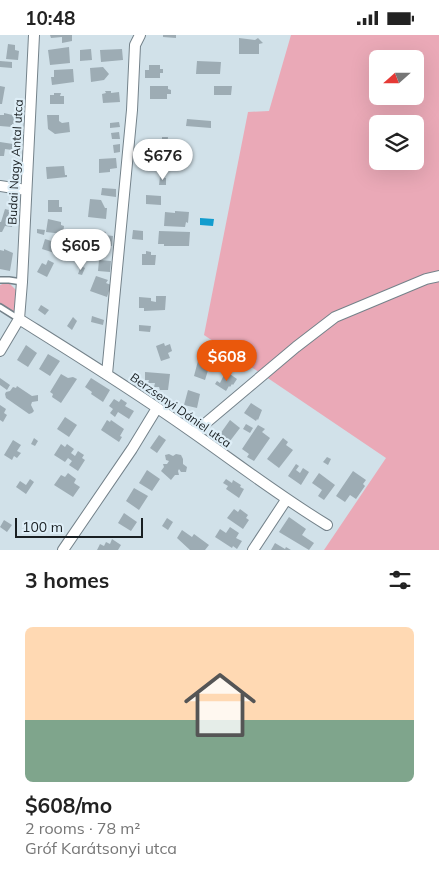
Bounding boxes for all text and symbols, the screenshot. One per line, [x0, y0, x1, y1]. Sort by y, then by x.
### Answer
text: 10:48 [25, 6, 75, 30]
north arrow [369, 50, 424, 105]
map controls [369, 50, 424, 170]
street label: Budai Nagy Antal utca [4, 99, 26, 225]
button: layers [369, 115, 424, 170]
pin: $676 [133, 139, 193, 181]
text: $676 [144, 145, 182, 165]
pin: $605 [51, 229, 111, 271]
text: $605 [62, 235, 100, 255]
pin: $608 [197, 339, 257, 382]
text: $608 [208, 346, 246, 366]
street label: Berzsenyi Dániel utca [128, 370, 234, 450]
scale bar [15, 515, 142, 538]
text: 100 m [22, 518, 63, 536]
icon: filters [386, 566, 414, 594]
text: 3 homes [25, 567, 109, 593]
icon: home [175, 660, 265, 750]
text: $608/mo [25, 792, 112, 818]
text: 2 rooms · 78 m² [25, 818, 140, 838]
text: Gróf Karátsonyi utca [25, 838, 177, 858]

